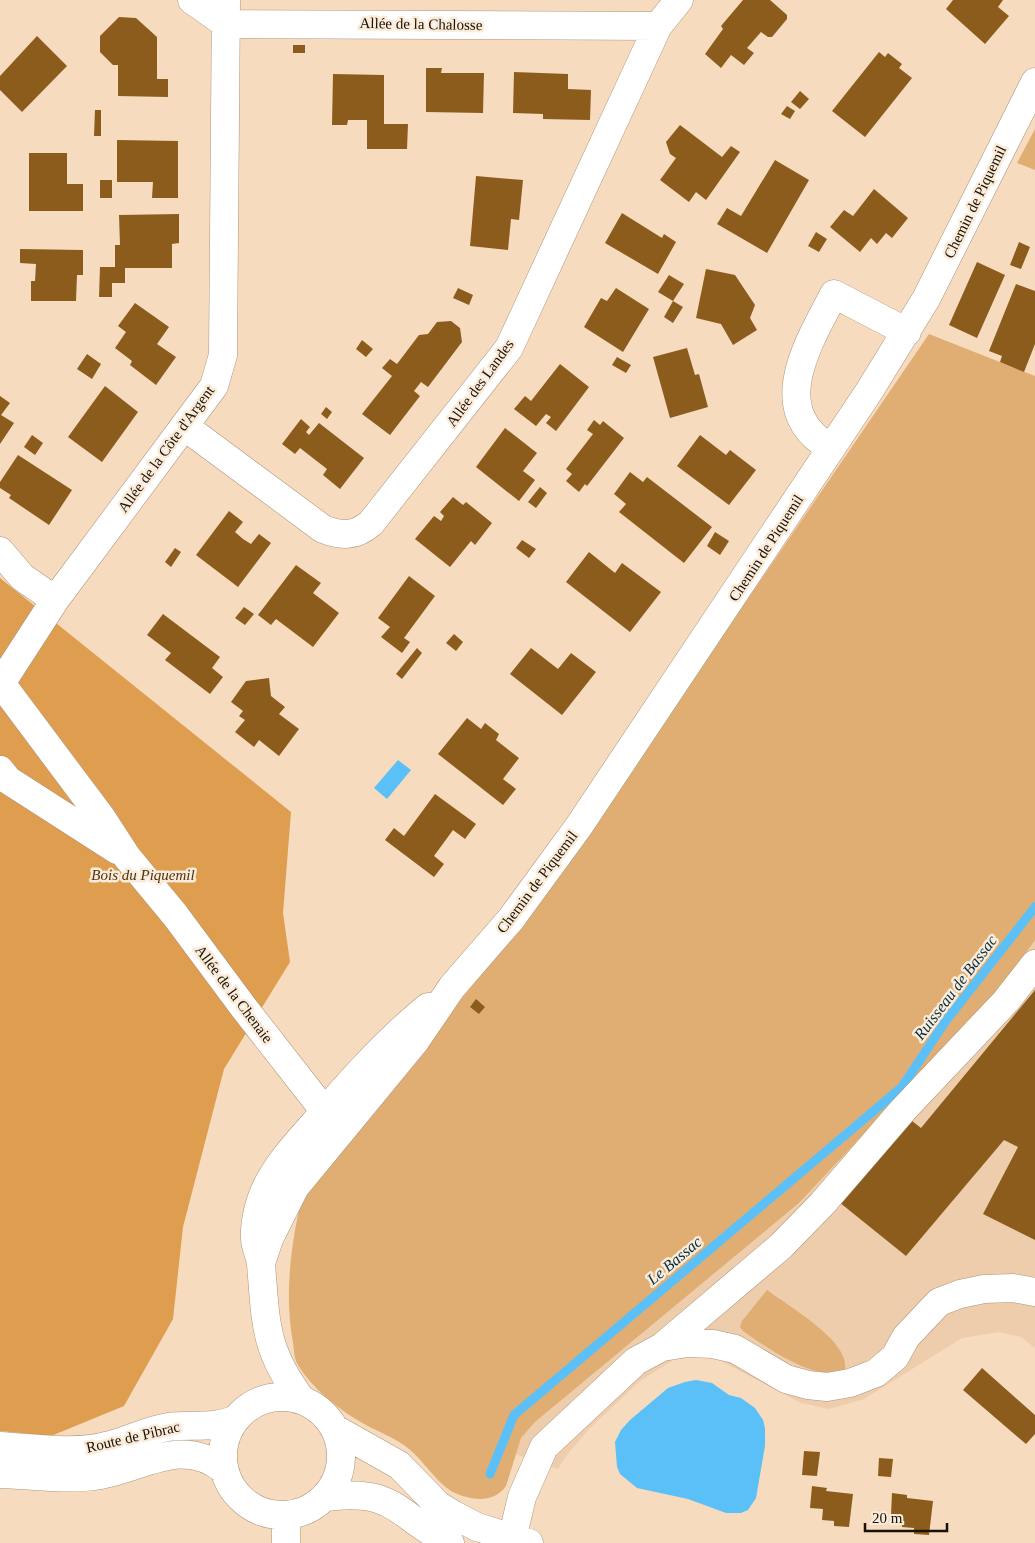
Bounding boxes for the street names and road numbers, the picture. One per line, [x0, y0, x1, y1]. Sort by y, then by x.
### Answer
street label: Allée de la Chalosse [359, 15, 483, 33]
street label: Chemin de Piquemil [941, 143, 1009, 261]
street label: Allée des Landes [443, 336, 517, 429]
street label: Allée de la Côte d'Argent [115, 382, 218, 515]
street label: Chemin de Piquemil [726, 492, 806, 604]
street label: Chemin de Piquemil [494, 828, 580, 936]
street label: Allée de la Chenaie [192, 942, 276, 1046]
street label: Route de Pibrac [85, 1418, 182, 1456]

